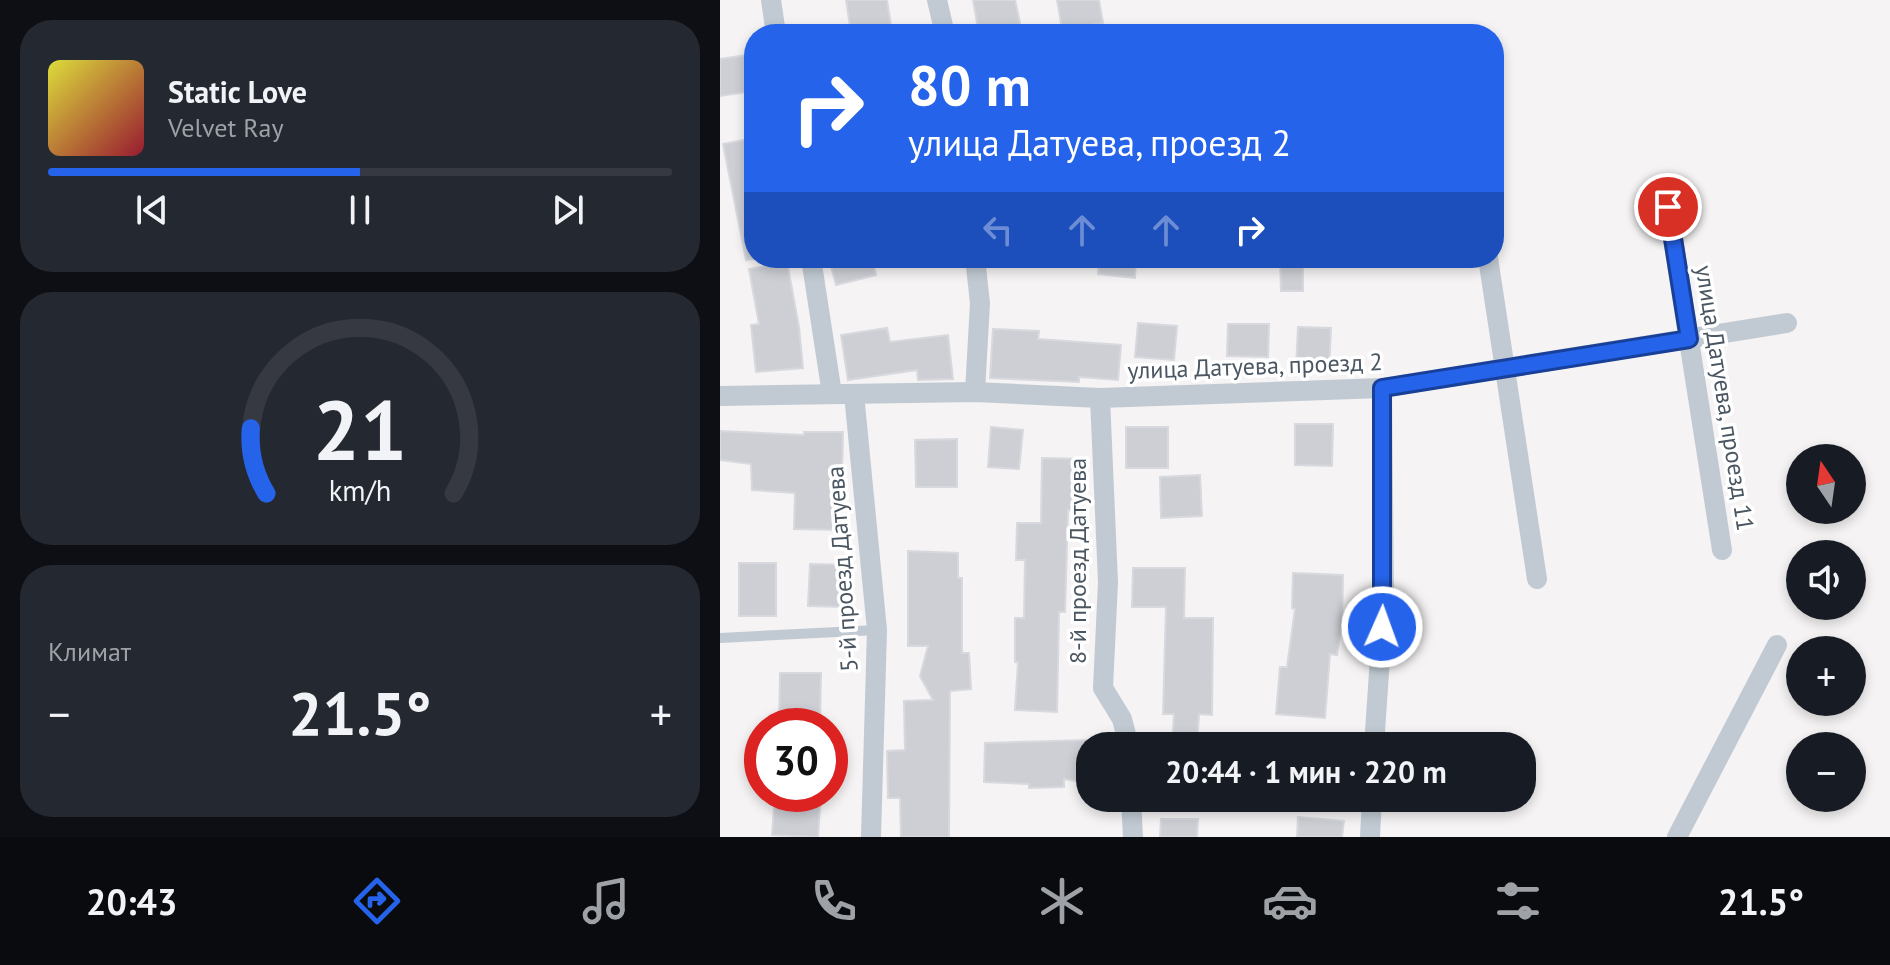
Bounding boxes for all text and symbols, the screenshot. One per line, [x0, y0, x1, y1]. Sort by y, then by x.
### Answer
text: 80 m [908, 49, 1031, 121]
icon: right [776, 56, 880, 160]
text: Static Love [168, 72, 307, 111]
text: Velvet Ray [168, 111, 284, 144]
text: улица Датуева, проезд 2 [908, 119, 1291, 166]
pin [1634, 173, 1702, 241]
icon: arrive [1646, 185, 1690, 229]
icon: previous [130, 188, 174, 232]
icon: pause [338, 188, 382, 232]
icon: next [546, 188, 590, 232]
icon: left [976, 208, 1020, 252]
icon: ahead [1060, 208, 1104, 252]
icon: ahead [1144, 208, 1188, 252]
icon: right [1228, 208, 1272, 252]
street label: улица Датуева, проезд 11 [1689, 263, 1761, 533]
street label: улица Датуева, проезд 2 [1127, 346, 1383, 386]
text: 21 [313, 375, 407, 483]
north arrow [1786, 444, 1866, 524]
map controls [1786, 444, 1866, 812]
street label: 8-й проезд Датуева [1062, 458, 1093, 664]
street label: 5-й проезд Датуева [819, 465, 865, 673]
text: km/h [329, 473, 391, 510]
button: sound [1786, 540, 1866, 620]
position arrow [1340, 585, 1424, 669]
text: Климат [48, 635, 131, 668]
button: + [1786, 636, 1866, 716]
text: 21.5° [288, 674, 432, 752]
text: − [48, 685, 70, 742]
text: + [650, 685, 672, 742]
speed limit sign: 30 [744, 708, 848, 812]
button: − [1786, 732, 1866, 812]
text: 20:44 · 1 мин · 220 m [1165, 752, 1447, 791]
icon: directions [349, 873, 405, 929]
icon: music [578, 873, 634, 929]
icon: phone [806, 873, 862, 929]
icon: climate [1034, 873, 1090, 929]
icon: car [1262, 873, 1318, 929]
icon: filters [1490, 873, 1546, 929]
text: 20:43 [86, 878, 177, 925]
text: 21.5° [1718, 878, 1804, 925]

